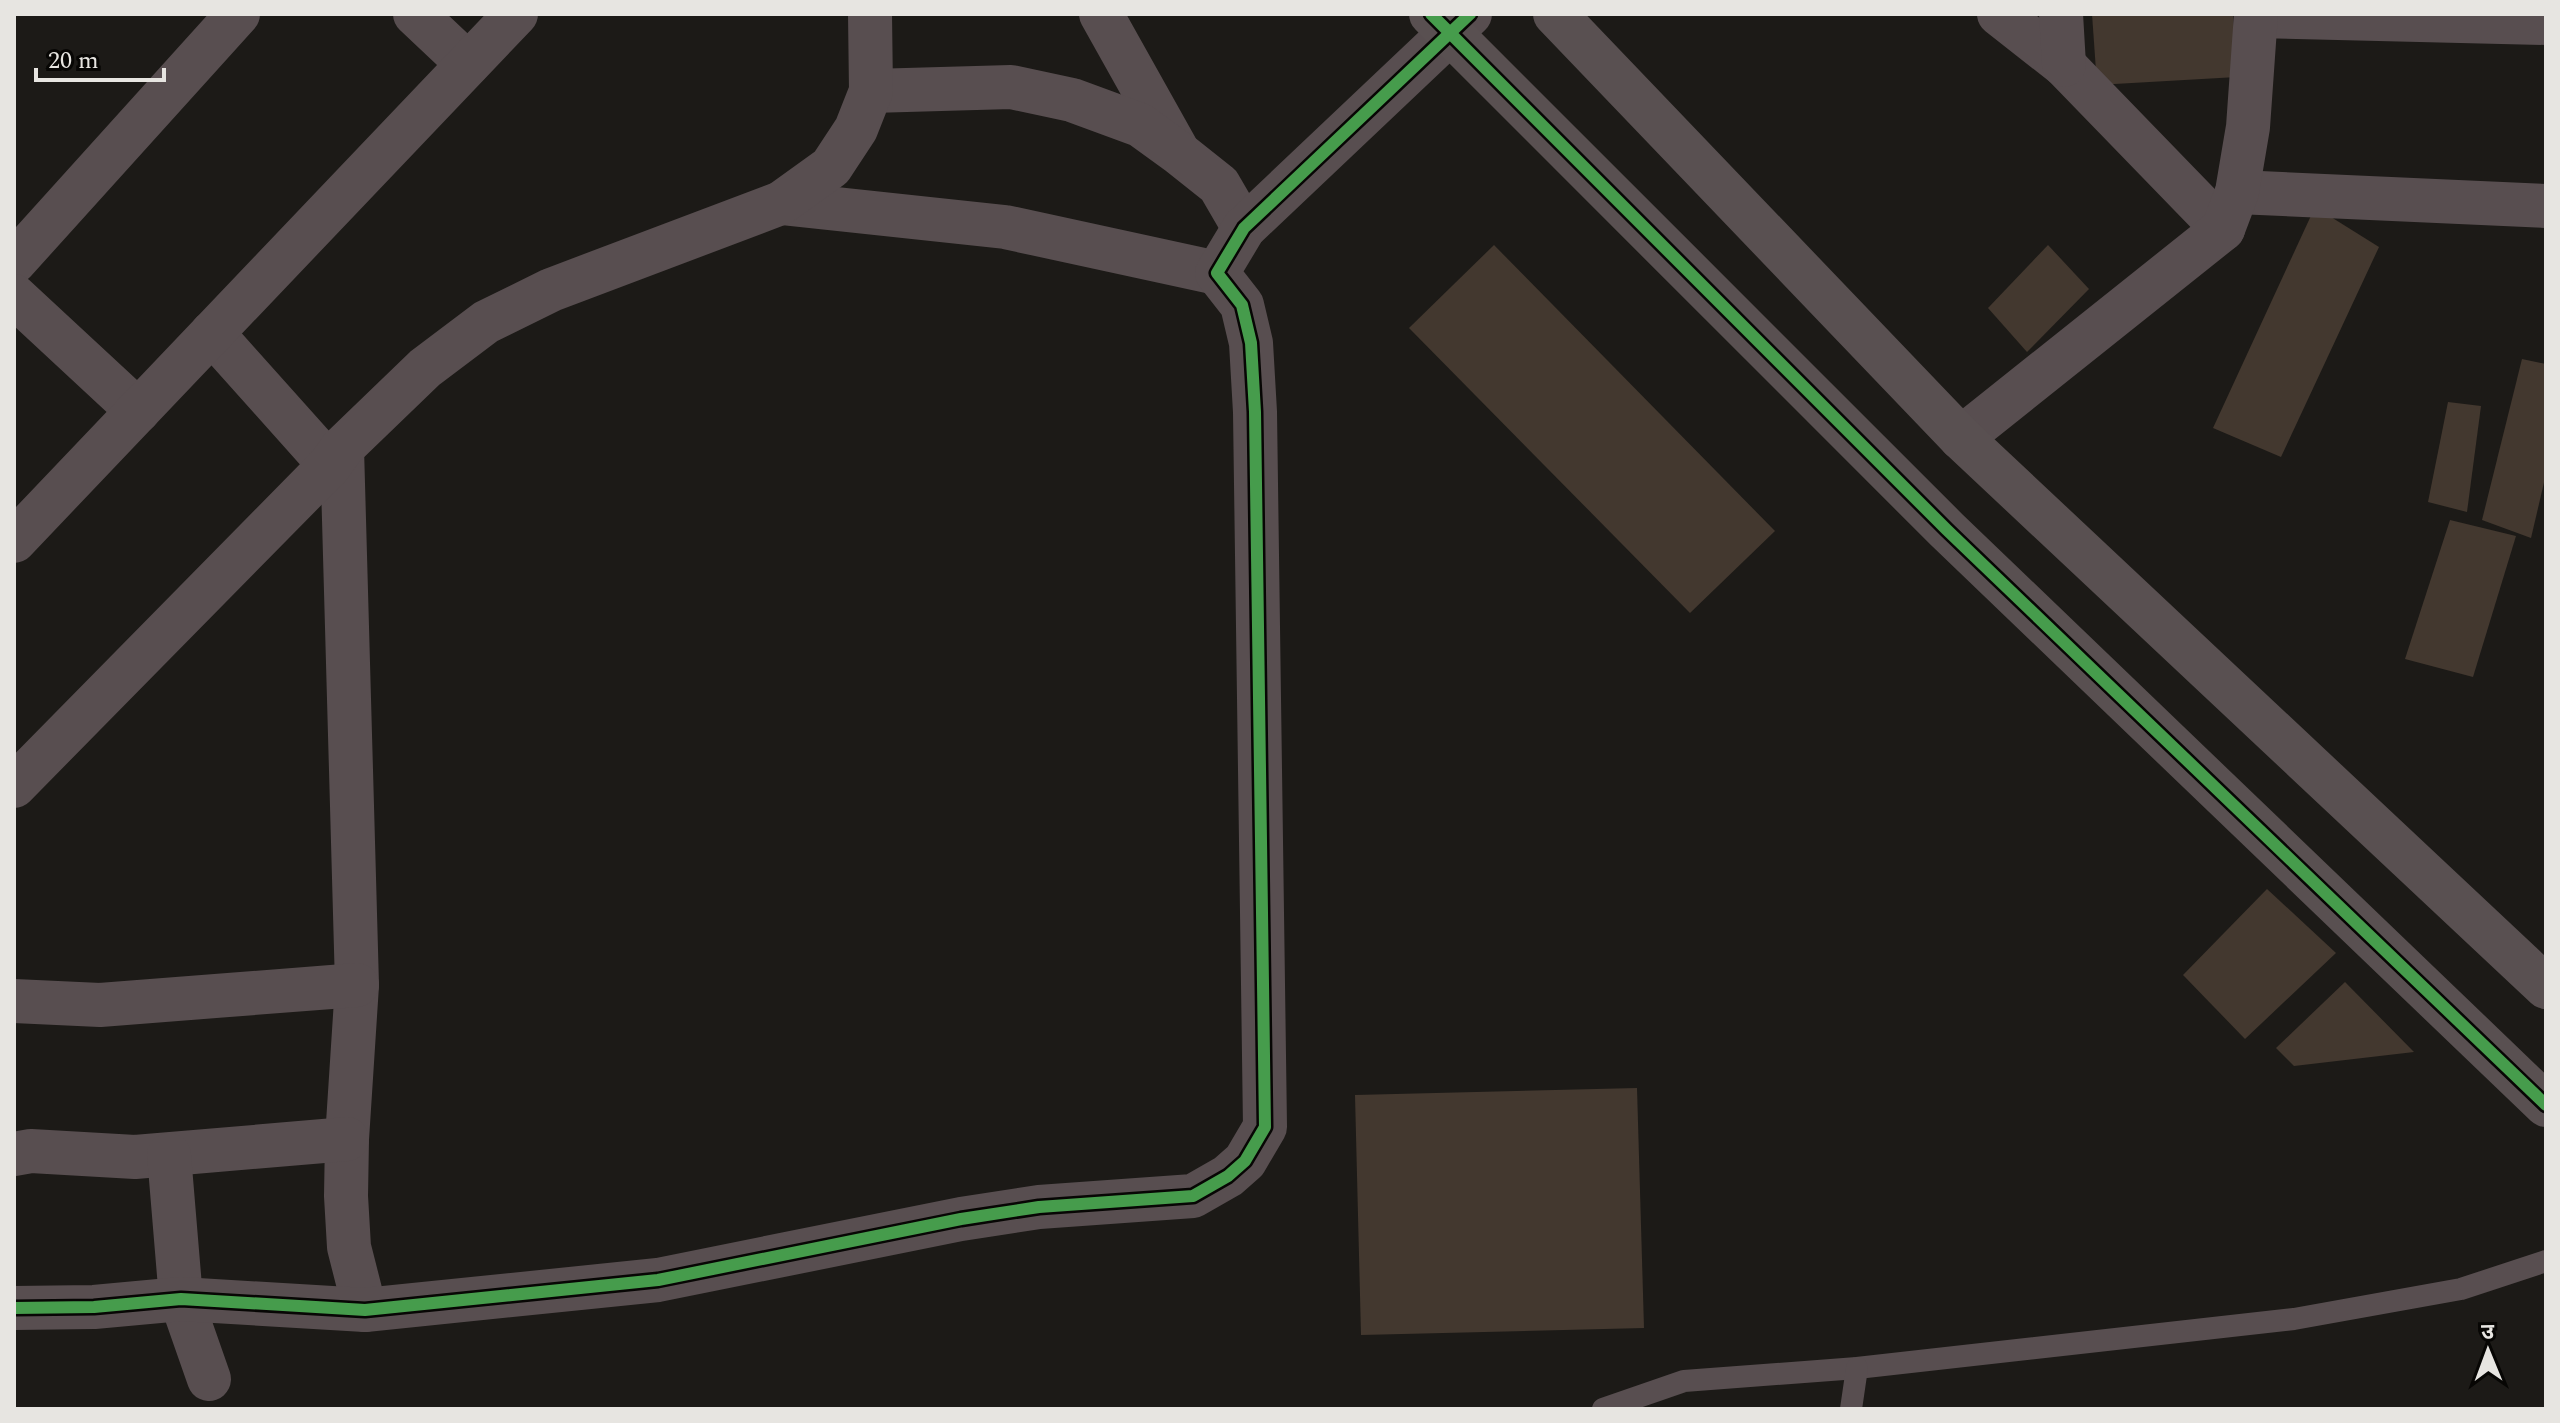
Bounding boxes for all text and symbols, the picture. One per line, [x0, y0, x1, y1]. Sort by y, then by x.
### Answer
scale bar [36, 32, 164, 82]
text: 20 m [48, 43, 99, 79]
north arrow [2448, 1311, 2528, 1391]
text: उ [2481, 1316, 2496, 1349]

